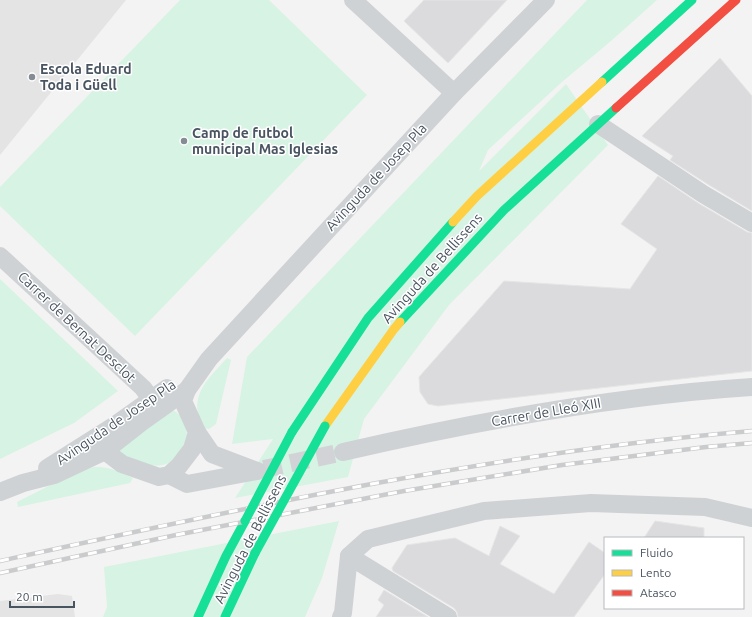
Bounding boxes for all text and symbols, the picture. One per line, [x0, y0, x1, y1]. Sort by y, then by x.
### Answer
place label: Escola Eduard Toda i Güell [40, 61, 132, 93]
marker: Escola Eduard Toda i Güell [27, 72, 37, 82]
street label: Avinguda de Josep Pla [322, 120, 430, 234]
place label: Camp de futbol municipal Mas Iglesias [192, 125, 339, 157]
marker: Camp de futbol municipal Mas Iglesias [179, 136, 189, 146]
street label: Avinguda de Bellissens [378, 210, 486, 326]
street label: Carrer de Bernat Desclot [15, 268, 140, 386]
street label: Avinguda de Josep Pla [53, 376, 179, 468]
street label: Carrer de Lleó XIII [490, 394, 602, 430]
street label: Avinguda de Bellissens [211, 472, 289, 606]
legend [604, 537, 744, 609]
text: Fluido [640, 546, 673, 559]
text: Lento [640, 566, 671, 579]
scale bar [10, 583, 74, 609]
text: Atasco [640, 586, 676, 599]
text: 20 m [16, 590, 43, 603]

